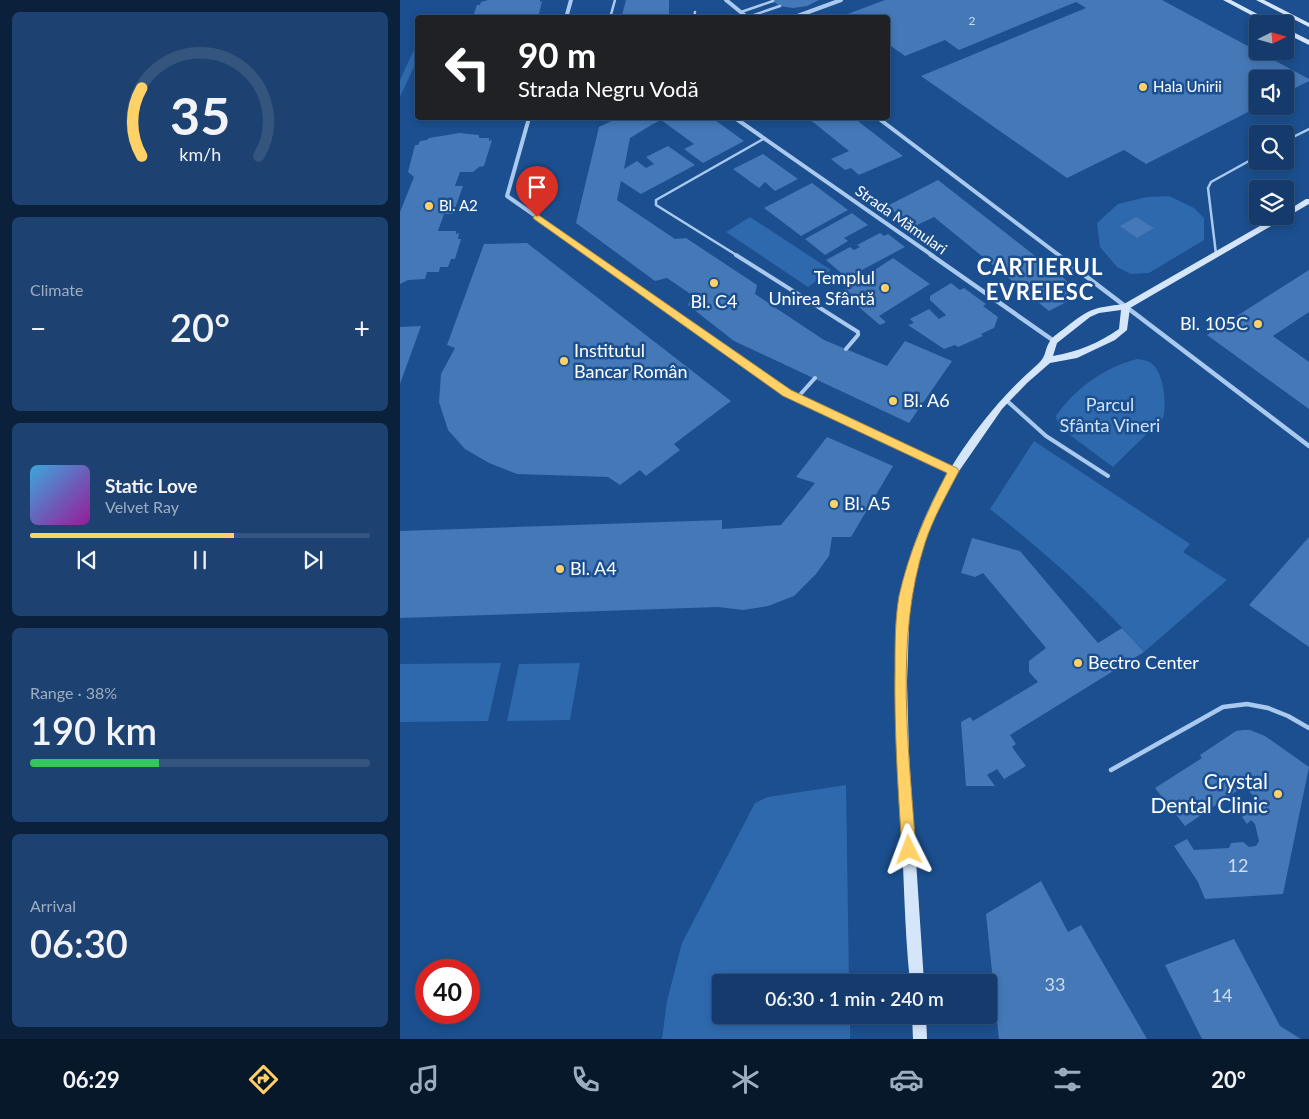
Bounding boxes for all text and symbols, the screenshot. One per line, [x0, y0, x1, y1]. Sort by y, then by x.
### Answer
house number: 2 [969, 13, 976, 28]
north arrow [1249, 15, 1294, 60]
map controls [1249, 15, 1294, 225]
text: 90 m [518, 33, 596, 75]
icon: left [435, 35, 500, 100]
button: sound [1249, 70, 1294, 115]
text: Strada Negru Vodă [518, 75, 699, 102]
place label: Hala Unirii [1153, 77, 1222, 95]
marker: Hala Unirii [1137, 81, 1149, 93]
text: 35 [170, 84, 230, 146]
button: search [1249, 125, 1294, 170]
text: km/h [179, 143, 221, 165]
pin [516, 166, 558, 217]
icon: arrive [523, 173, 551, 201]
button: layers [1249, 180, 1294, 225]
street label: Strada Mămulari [852, 181, 951, 257]
place label: Bl. A2 [439, 196, 478, 214]
marker: Bl. A2 [423, 200, 435, 212]
district label: CARTIERUL EVREIESC [977, 253, 1103, 305]
place label: Templul Unirea Sfântă [769, 266, 875, 309]
marker: Bl. C4 [708, 277, 720, 289]
text: Climate [30, 280, 83, 299]
marker: Templul Unirea Sfântă [879, 282, 891, 294]
place label: Bl. C4 [690, 290, 738, 312]
text: 20° [170, 304, 230, 350]
text: − [30, 311, 46, 345]
text: + [354, 311, 370, 345]
place label: Bl. 105C [1180, 312, 1248, 334]
marker: Bl. 105C [1252, 318, 1264, 330]
place label: Institutul Bancar Român [574, 339, 688, 382]
marker: Institutul Bancar Român [558, 355, 570, 367]
place label: Bl. A6 [903, 389, 950, 411]
park label: Parcul Sfânta Vineri [1060, 393, 1160, 436]
marker: Bl. A6 [887, 395, 899, 407]
text: Static Love [105, 474, 197, 497]
place label: Bl. A5 [844, 492, 891, 514]
text: Velvet Ray [105, 497, 179, 516]
marker: Bl. A5 [828, 498, 840, 510]
icon: previous [73, 546, 101, 574]
icon: pause [186, 546, 214, 574]
icon: next [299, 546, 327, 574]
place label: Bl. A4 [570, 557, 617, 579]
marker: Bl. A4 [554, 563, 566, 575]
place label: Bectro Center [1088, 651, 1199, 673]
marker: Bectro Center [1072, 657, 1084, 669]
text: Range · 38% [30, 683, 117, 702]
text: 190 km [30, 707, 157, 753]
place label: Crystal Dental Clinic [1150, 768, 1268, 817]
marker: Crystal Dental Clinic [1272, 788, 1284, 800]
position arrow [882, 823, 934, 875]
house number: 12 [1228, 854, 1248, 876]
text: Arrival [30, 896, 76, 915]
text: 06:30 [30, 920, 128, 966]
speed limit sign: 40 [415, 959, 480, 1024]
house number: 33 [1045, 973, 1065, 995]
house number: 14 [1212, 984, 1232, 1006]
text: 06:30 · 1 min · 240 m [765, 987, 944, 1010]
icon: directions [246, 1062, 281, 1097]
icon: music [407, 1062, 442, 1097]
icon: phone [568, 1062, 603, 1097]
icon: climate [728, 1062, 763, 1097]
icon: car [889, 1062, 924, 1097]
icon: filters [1050, 1062, 1085, 1097]
text: 06:29 [63, 1066, 120, 1093]
text: 20° [1211, 1066, 1246, 1093]

